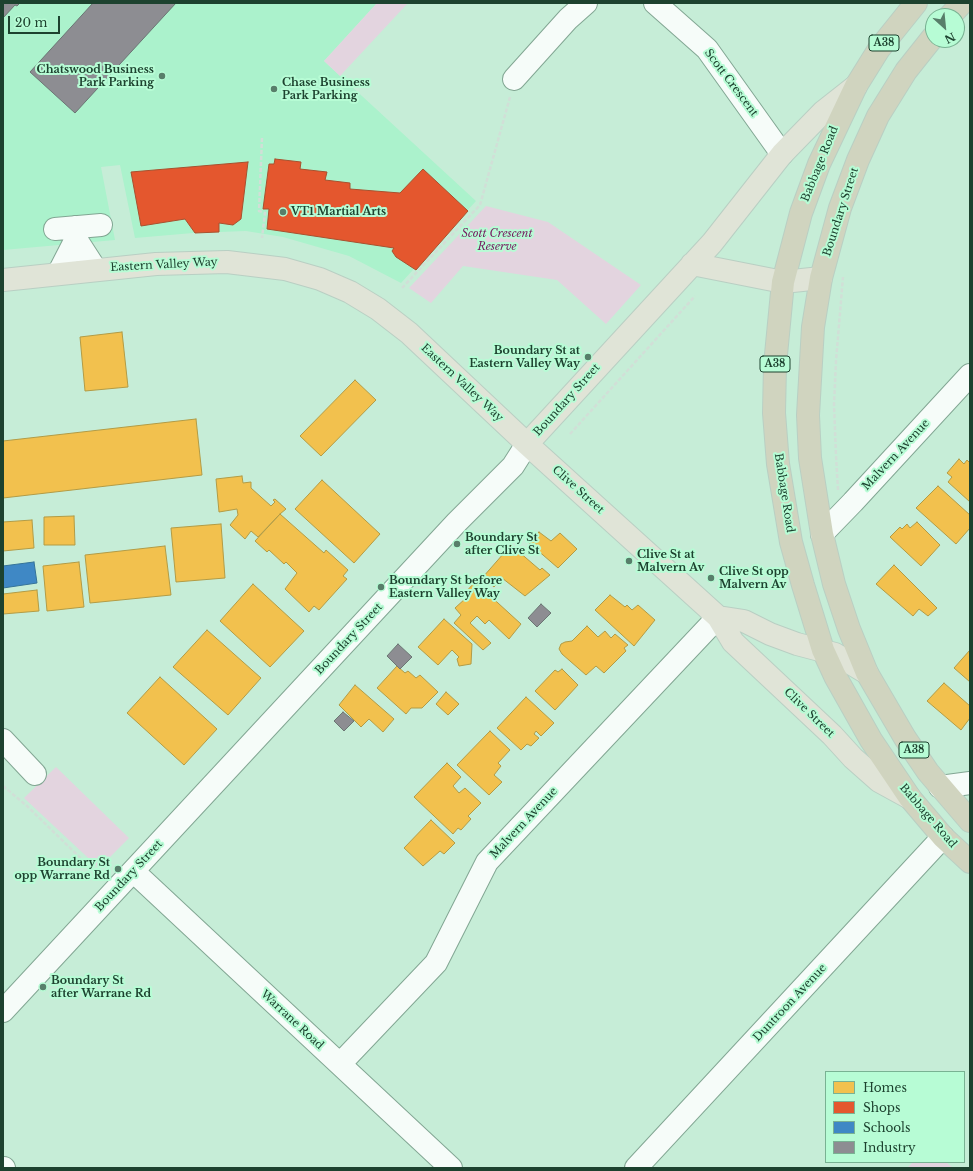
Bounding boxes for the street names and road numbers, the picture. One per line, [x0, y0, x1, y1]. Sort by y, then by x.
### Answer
road number: A38 [869, 35, 899, 51]
street label: Scott Crescent [701, 47, 761, 119]
street label: Babbage Road [799, 124, 841, 204]
street label: Boundary Street [820, 166, 862, 258]
street label: Eastern Valley Way [110, 256, 218, 274]
street label: Eastern Valley Way [418, 341, 506, 425]
road number: A38 [760, 356, 790, 372]
street label: Boundary Street [531, 361, 603, 439]
street label: Malvern Avenue [860, 417, 932, 493]
street label: Babbage Road [771, 452, 797, 534]
street label: Clive Street [549, 463, 607, 517]
street label: Boundary Street [313, 601, 385, 677]
street label: Clive Street [781, 686, 837, 740]
road number: A38 [899, 742, 929, 758]
street label: Babbage Road [897, 781, 959, 851]
street label: Malvern Avenue [488, 785, 560, 861]
street label: Boundary Street [93, 838, 165, 914]
street label: Duntroon Avenue [751, 962, 829, 1044]
street label: Warrane Road [258, 988, 326, 1052]

